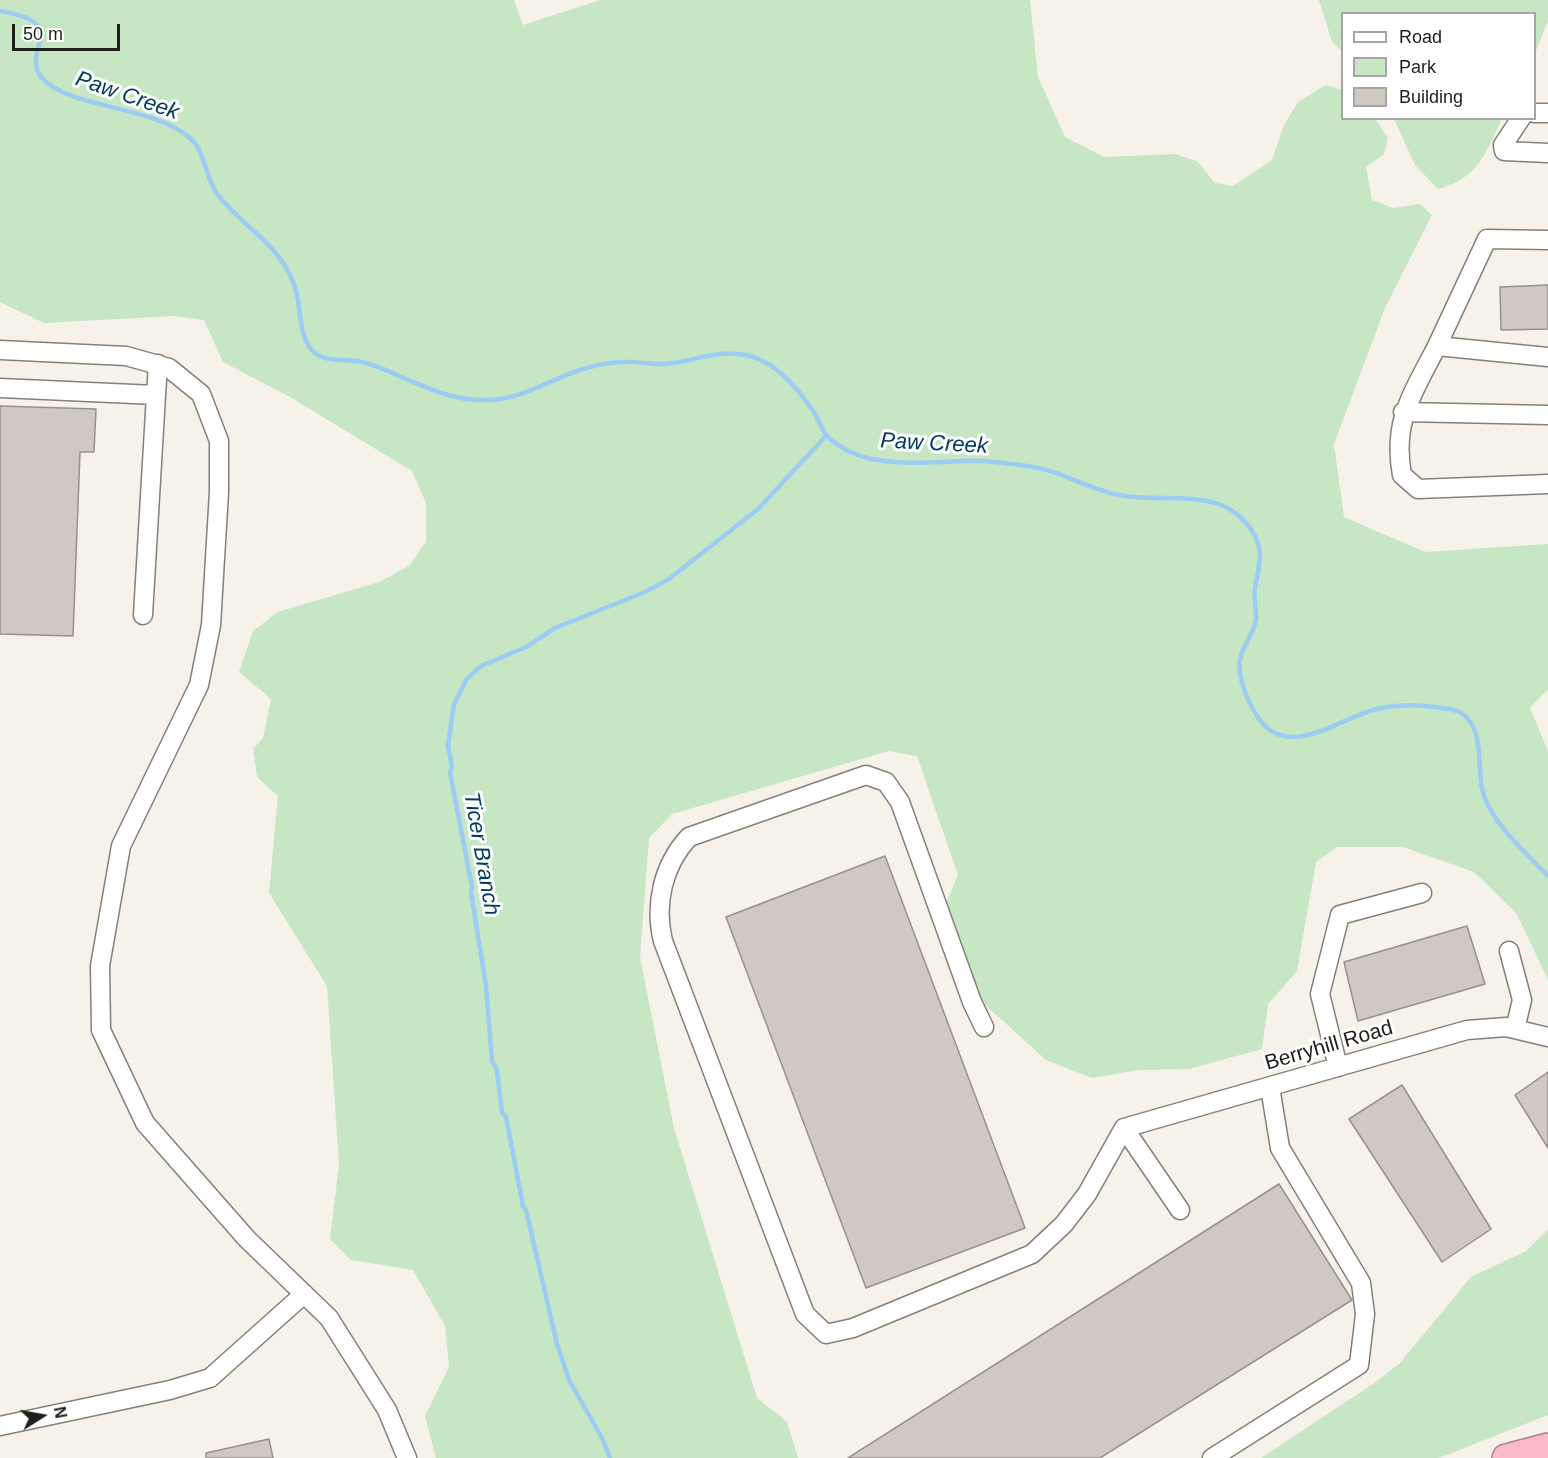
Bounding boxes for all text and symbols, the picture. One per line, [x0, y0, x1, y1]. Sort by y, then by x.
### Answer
scale bar [15, 12, 123, 50]
legend [1341, 12, 1536, 120]
text: 50 m [23, 24, 63, 44]
text: Road [1399, 27, 1442, 47]
text: Park [1399, 57, 1436, 77]
water label: Paw Creek [72, 66, 182, 126]
text: Building [1399, 87, 1463, 107]
water label: Paw Creek [880, 428, 988, 460]
water label: Ticer Branch [457, 790, 505, 918]
street label: Berryhill Road [1262, 1016, 1396, 1076]
north arrow [12, 1386, 72, 1446]
text: N [51, 1405, 70, 1420]

